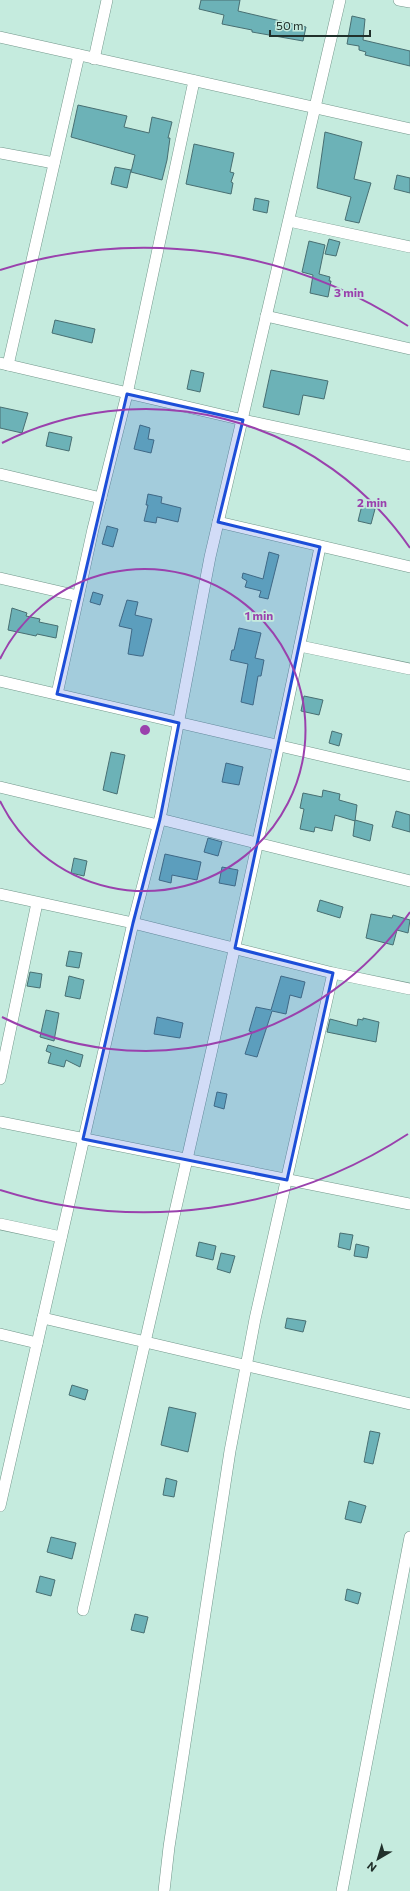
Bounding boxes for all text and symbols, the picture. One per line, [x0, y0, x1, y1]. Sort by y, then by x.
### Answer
scale bar [270, 12, 370, 38]
text: 50 m [276, 18, 304, 32]
text: 3 min [334, 285, 364, 299]
text: 2 min [357, 495, 387, 509]
text: 1 min [245, 608, 273, 622]
centre of rings [138, 723, 152, 737]
north arrow [358, 1839, 398, 1879]
text: N [364, 1860, 379, 1875]

